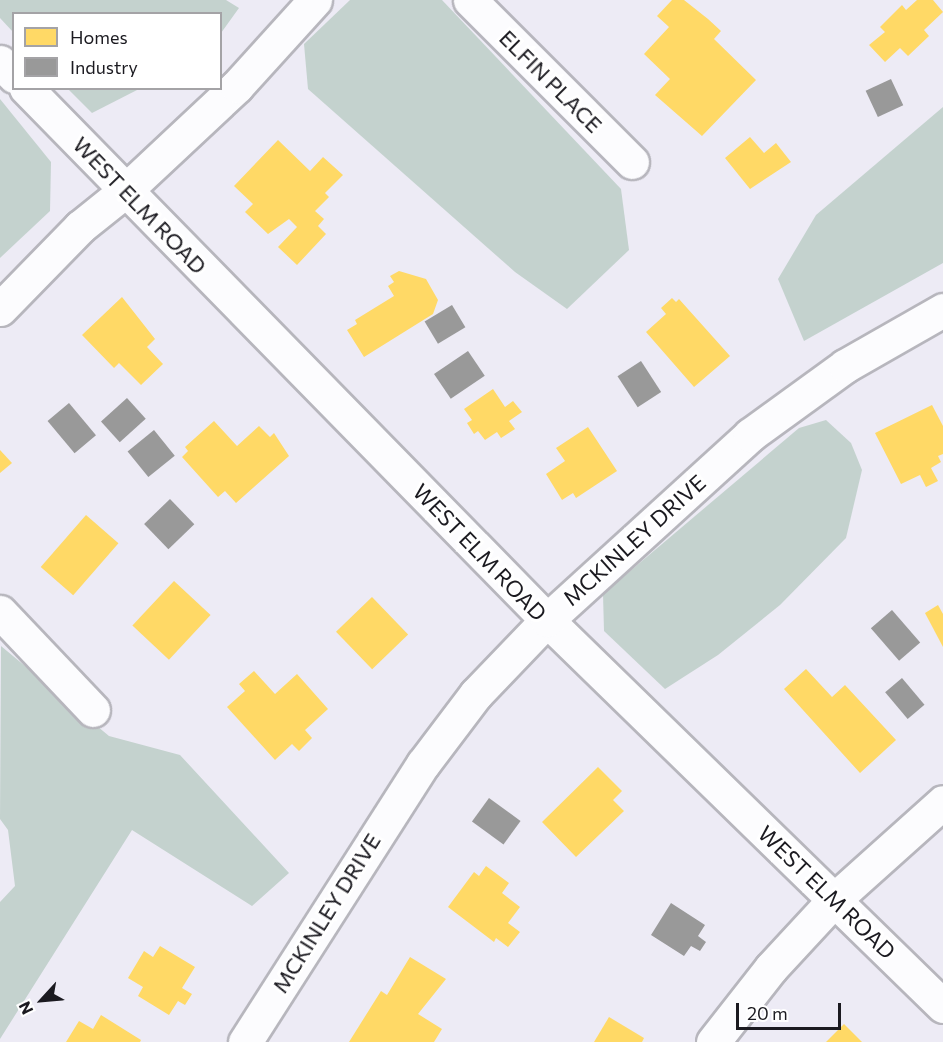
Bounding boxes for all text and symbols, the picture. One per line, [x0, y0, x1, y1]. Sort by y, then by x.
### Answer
legend [12, 12, 222, 90]
street label: ELFIN PLACE [494, 24, 608, 138]
text: Homes [70, 26, 128, 48]
text: Industry [70, 56, 138, 78]
street label: WEST ELM ROAD [68, 131, 212, 279]
street label: MCKINLEY DRIVE [557, 469, 711, 611]
street label: WEST ELM ROAD [408, 478, 552, 626]
street label: WEST ELM ROAD [753, 820, 901, 964]
street label: MCKINLEY DRIVE [266, 829, 386, 997]
north arrow [12, 970, 72, 1030]
scale bar [739, 991, 844, 1029]
text: N [14, 999, 37, 1018]
text: 20 m [747, 1002, 788, 1024]

